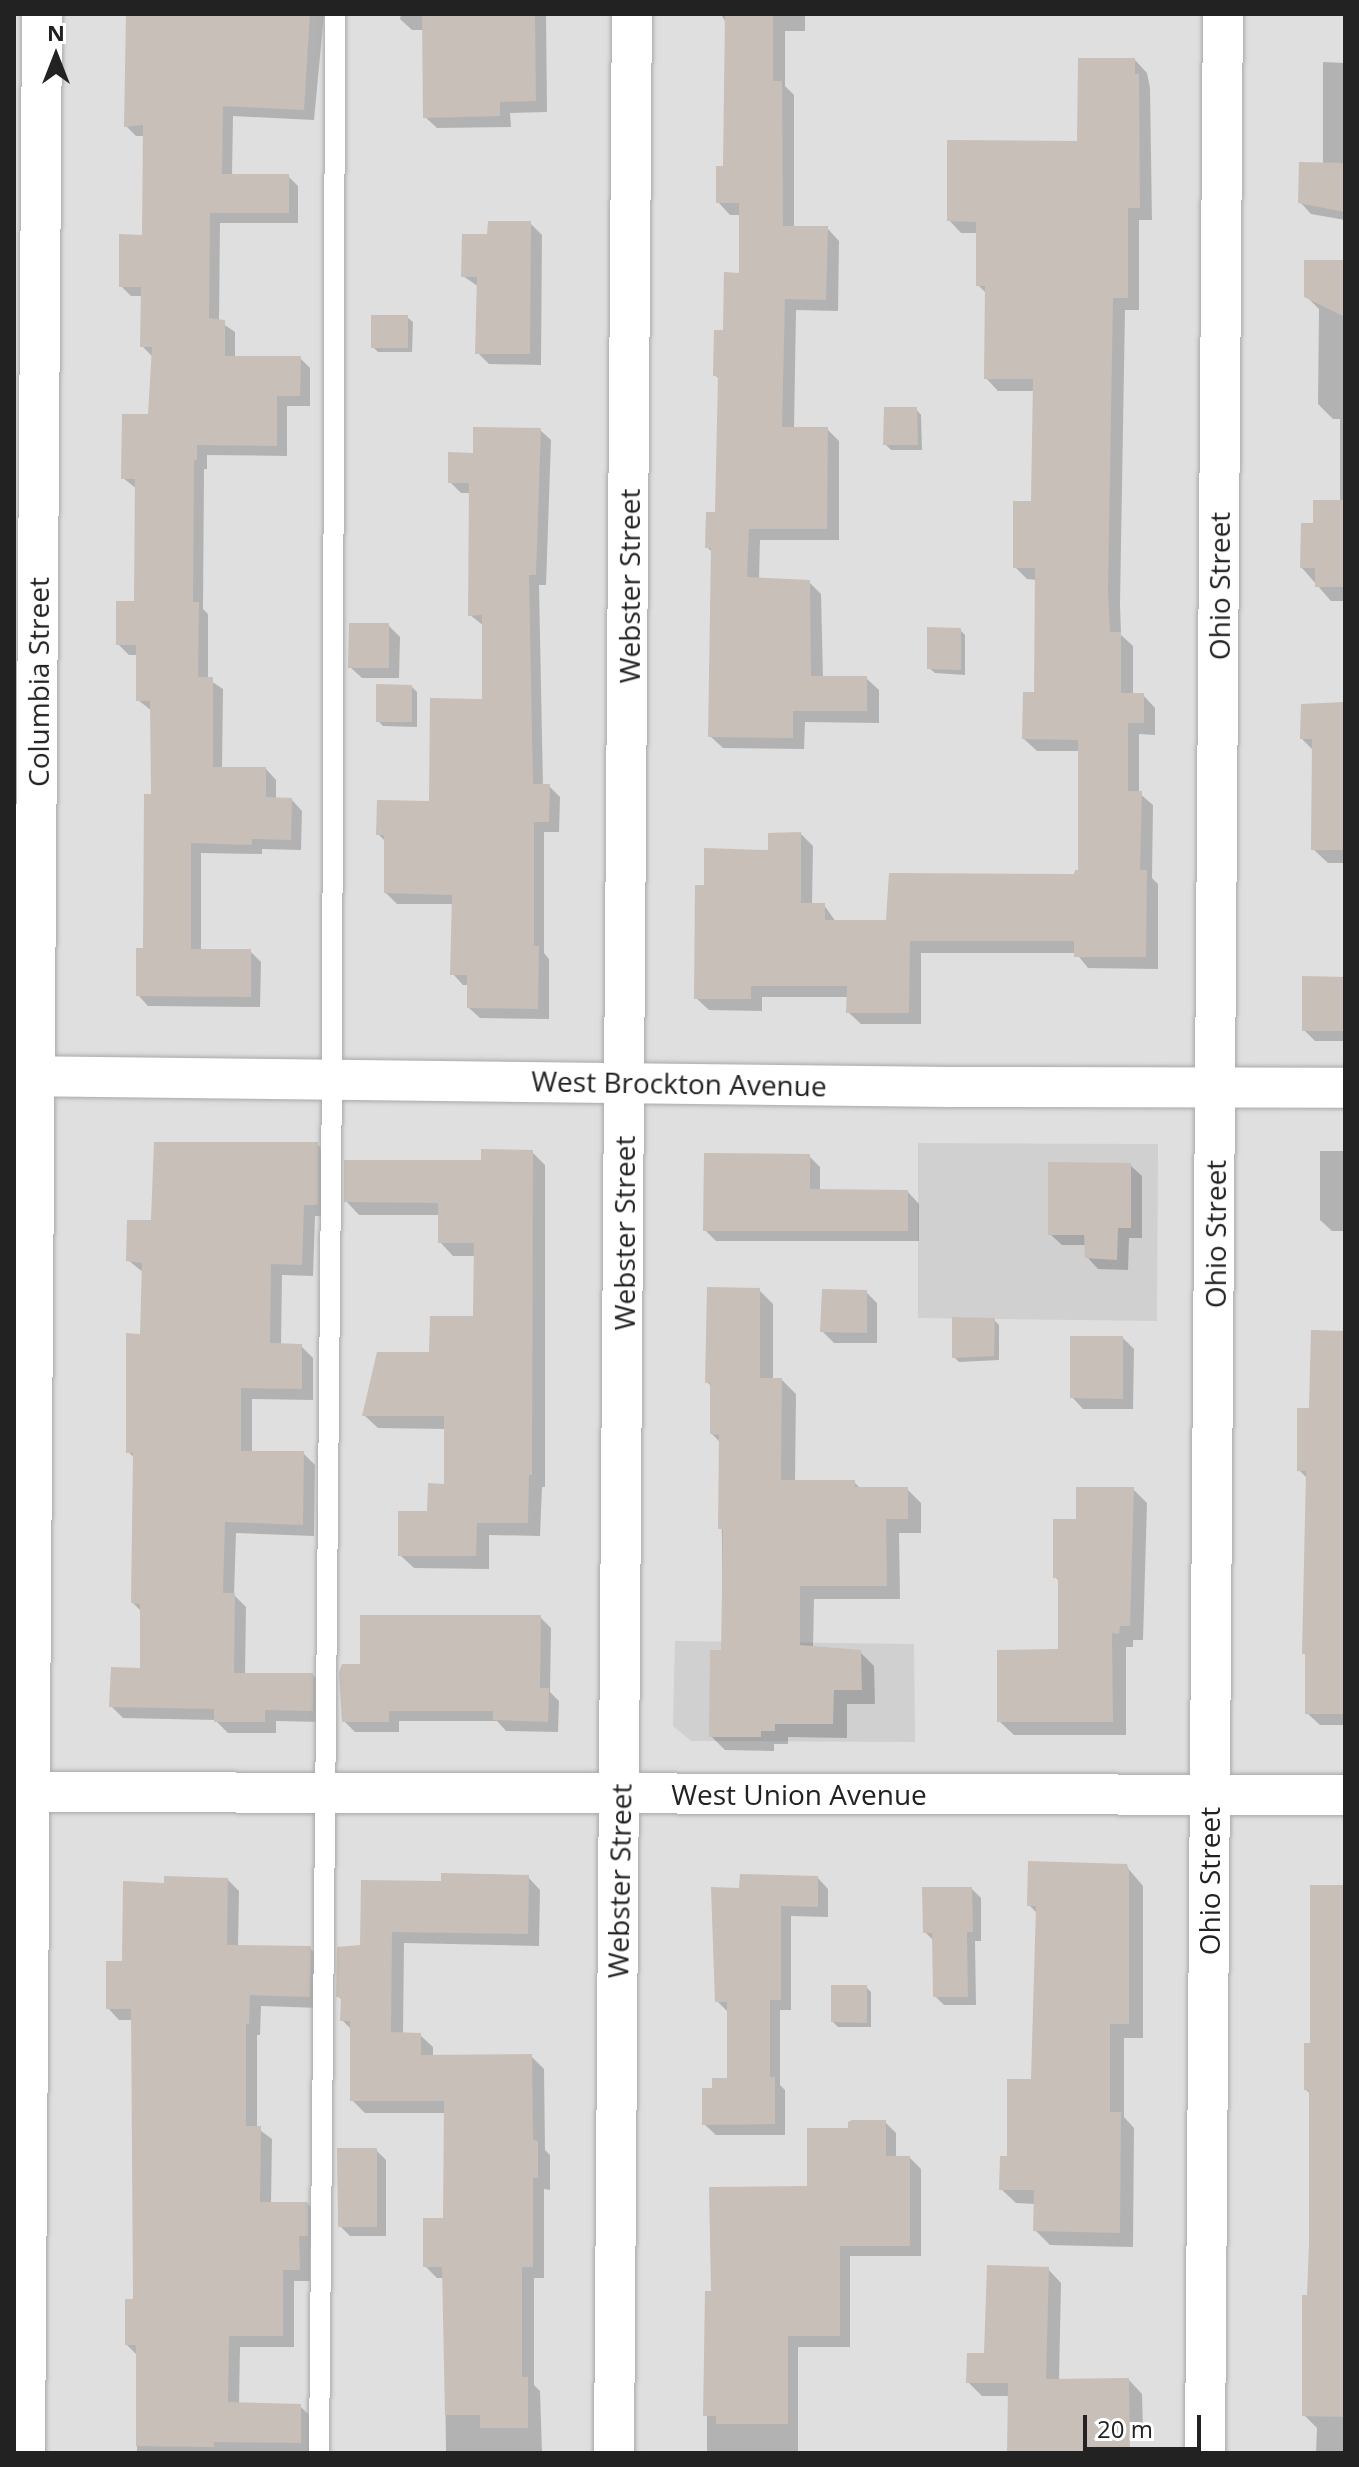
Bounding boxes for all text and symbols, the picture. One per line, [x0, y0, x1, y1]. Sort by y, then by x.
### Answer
north arrow [16, 16, 96, 96]
text: N [47, 17, 65, 47]
street label: Webster Street [612, 489, 646, 683]
street label: Ohio Street [1202, 512, 1236, 660]
street label: Columbia Street [21, 577, 55, 787]
street label: West Brockton Avenue [531, 1064, 827, 1102]
street label: Webster Street [607, 1136, 641, 1330]
street label: Ohio Street [1198, 1160, 1232, 1308]
street label: West Union Avenue [671, 1777, 927, 1811]
street label: Webster Street [601, 1783, 637, 1979]
street label: Ohio Street [1192, 1807, 1226, 1955]
scale bar [1087, 2399, 1205, 2449]
text: 20 m [1097, 2412, 1153, 2445]

